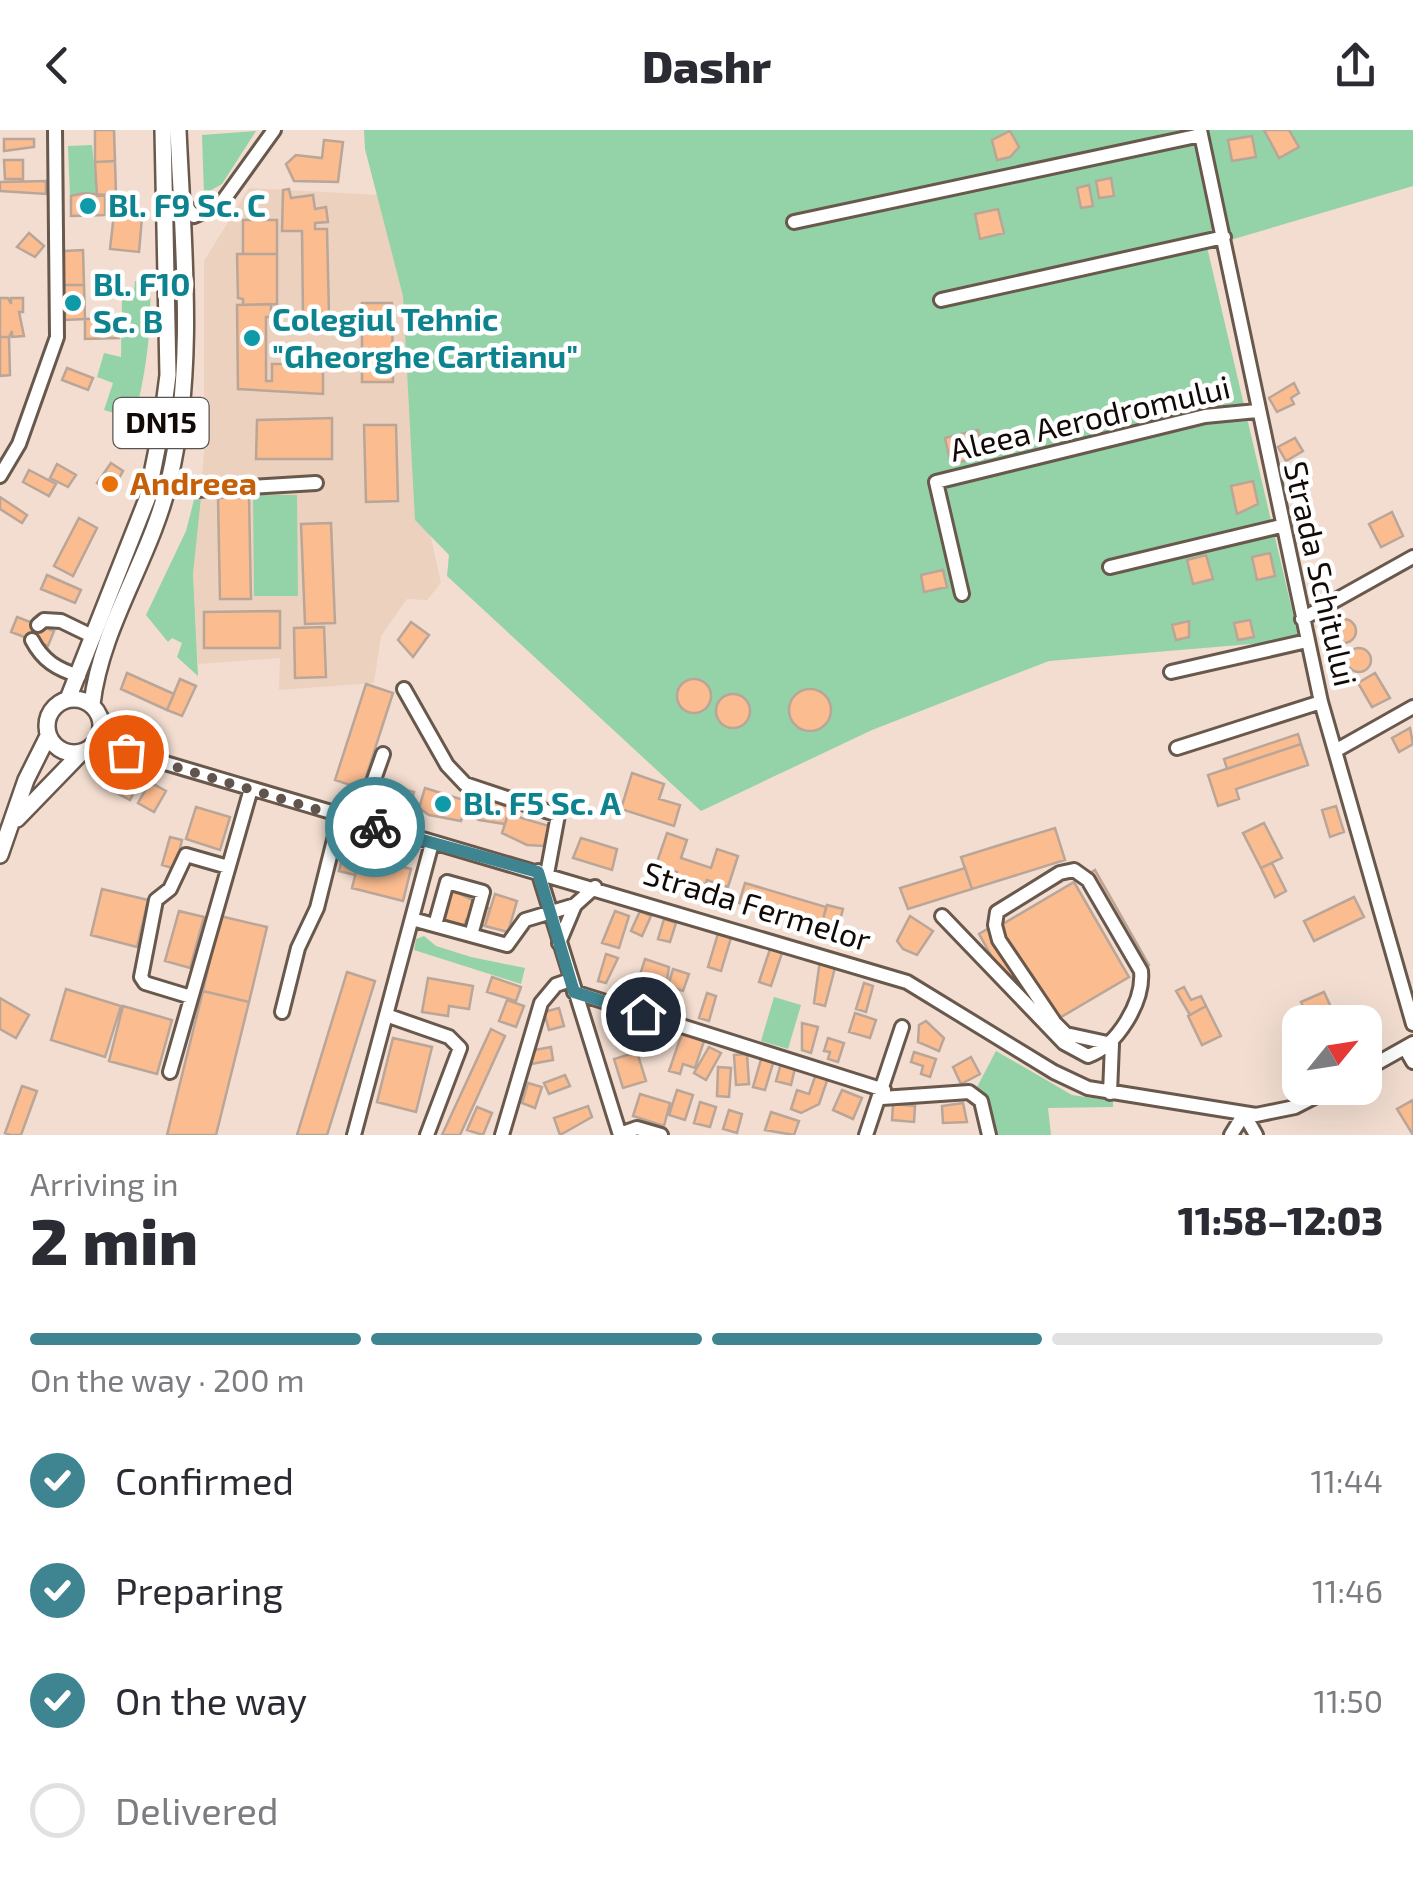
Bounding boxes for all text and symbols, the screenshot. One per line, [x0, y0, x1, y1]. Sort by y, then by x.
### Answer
icon: back [30, 38, 85, 93]
text: Dashr [642, 38, 771, 92]
icon: share [1328, 38, 1383, 93]
place label: Bl. F9 Sc. C [108, 185, 266, 223]
marker: Bl. F9 Sc. C [77, 195, 99, 217]
place label: Bl. F10 Sc. B [93, 264, 191, 339]
marker: Bl. F10 Sc. B [62, 292, 84, 314]
place label: Colegiul Tehnic "Gheorghe Cartianu" [272, 299, 578, 374]
marker: Colegiul Tehnic "Gheorghe Cartianu" [241, 327, 263, 349]
street label: Aleea Aerodromului [946, 366, 1233, 468]
road number: DN15 [114, 398, 208, 448]
street label: Strada Schitului [1278, 457, 1366, 690]
place label: Andreea [130, 463, 257, 501]
marker: Andreea [99, 473, 121, 495]
pin [84, 710, 169, 795]
icon: bag [99, 725, 154, 780]
courier [325, 777, 425, 877]
place label: Bl. F5 Sc. A [463, 783, 621, 821]
marker: Bl. F5 Sc. A [432, 793, 454, 815]
icon: bike [348, 800, 403, 855]
street label: Strada Fermelor [639, 852, 876, 958]
pin [601, 972, 686, 1057]
icon: home [616, 987, 671, 1042]
north arrow [1282, 1005, 1382, 1105]
map controls [1282, 1005, 1382, 1105]
text: Arriving in [30, 1164, 179, 1202]
text: 11:58–12:03 [1178, 1197, 1383, 1243]
text: 2 min [30, 1200, 198, 1278]
text: On the way · 200 m [30, 1360, 305, 1398]
icon: check [30, 1453, 85, 1508]
text: Confirmed [115, 1457, 294, 1503]
text: 11:44 [1311, 1461, 1383, 1499]
icon: check [30, 1563, 85, 1618]
text: Preparing [115, 1567, 283, 1613]
text: 11:46 [1312, 1571, 1383, 1609]
icon: check [30, 1673, 85, 1728]
text: On the way [115, 1677, 307, 1723]
text: 11:50 [1314, 1681, 1383, 1719]
text: Delivered [115, 1787, 279, 1833]

